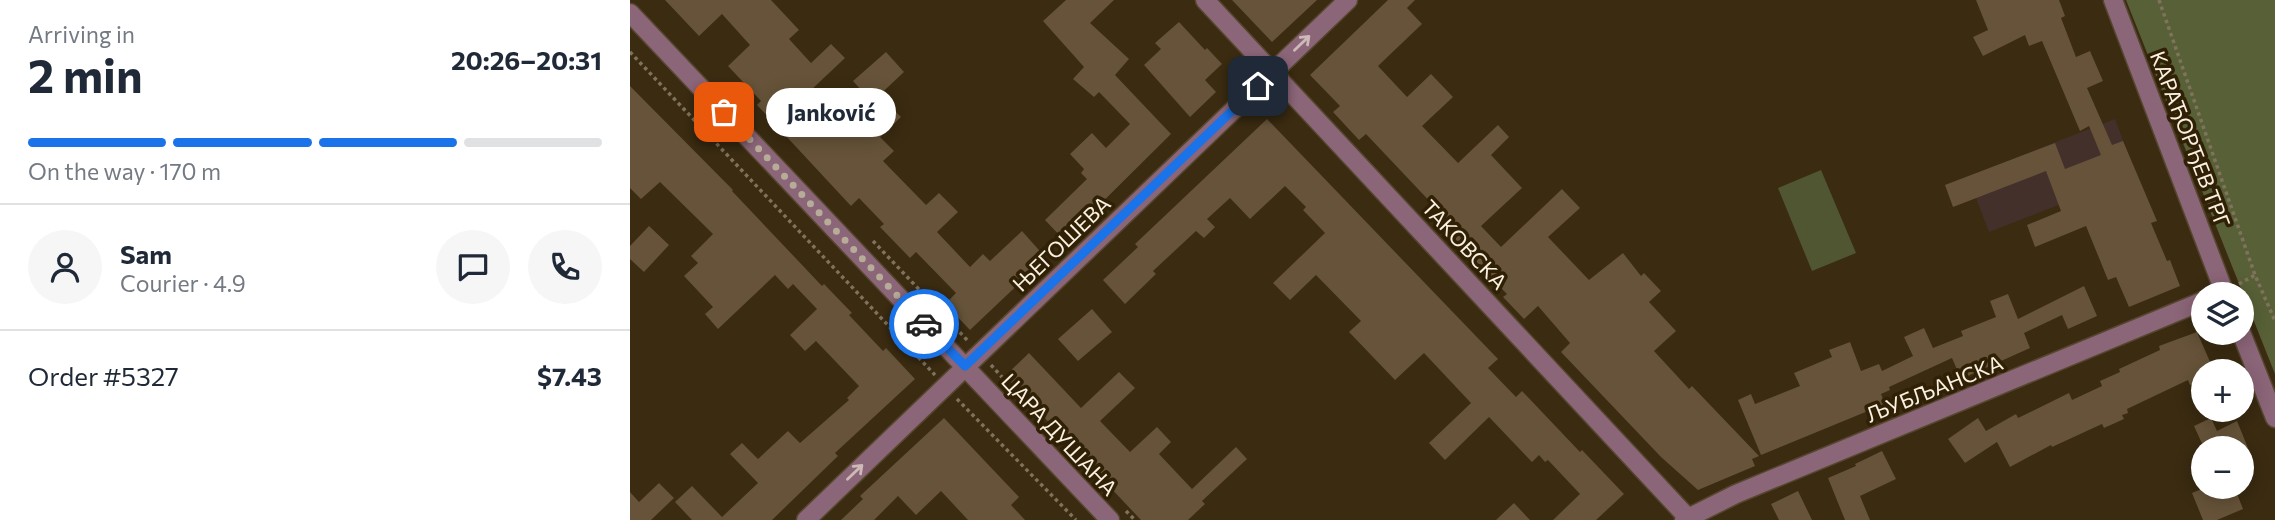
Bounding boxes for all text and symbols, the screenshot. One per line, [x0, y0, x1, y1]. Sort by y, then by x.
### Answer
text: Arriving in [28, 20, 135, 48]
one-way arrow [1293, 35, 1310, 52]
text: 20:26–20:31 [451, 44, 602, 75]
text: 2 min [28, 46, 143, 102]
street label: КАРАЂОРЂЕВ ТРГ [2146, 47, 2236, 231]
pin [1228, 56, 1288, 116]
icon: home [1239, 67, 1277, 105]
pin [694, 82, 754, 142]
callout: Janković [766, 88, 896, 136]
icon: bag [705, 93, 743, 131]
text: Janković [787, 98, 875, 126]
text: On the way · 170 m [28, 157, 221, 185]
street label: ЊЕГОШЕВА [1007, 190, 1115, 296]
street label: ТАКОВСКА [1417, 194, 1513, 294]
button: person [28, 230, 102, 304]
button: chat [436, 230, 510, 304]
button: phone [528, 230, 602, 304]
text: Sam [120, 238, 172, 269]
text: Courier · 4.9 [120, 269, 246, 297]
map controls [2191, 282, 2254, 499]
button: layers [2191, 282, 2254, 345]
courier [889, 289, 959, 359]
icon: car [905, 305, 943, 343]
street label: ЉУБЉАНСКА [1862, 349, 2006, 427]
button: + [2191, 359, 2254, 422]
text: Order #5327 [28, 360, 179, 391]
text: $7.43 [537, 360, 602, 391]
street label: ЦАРА ДУШАНА [997, 368, 1123, 500]
button: − [2191, 436, 2254, 499]
one-way arrow [847, 464, 864, 481]

